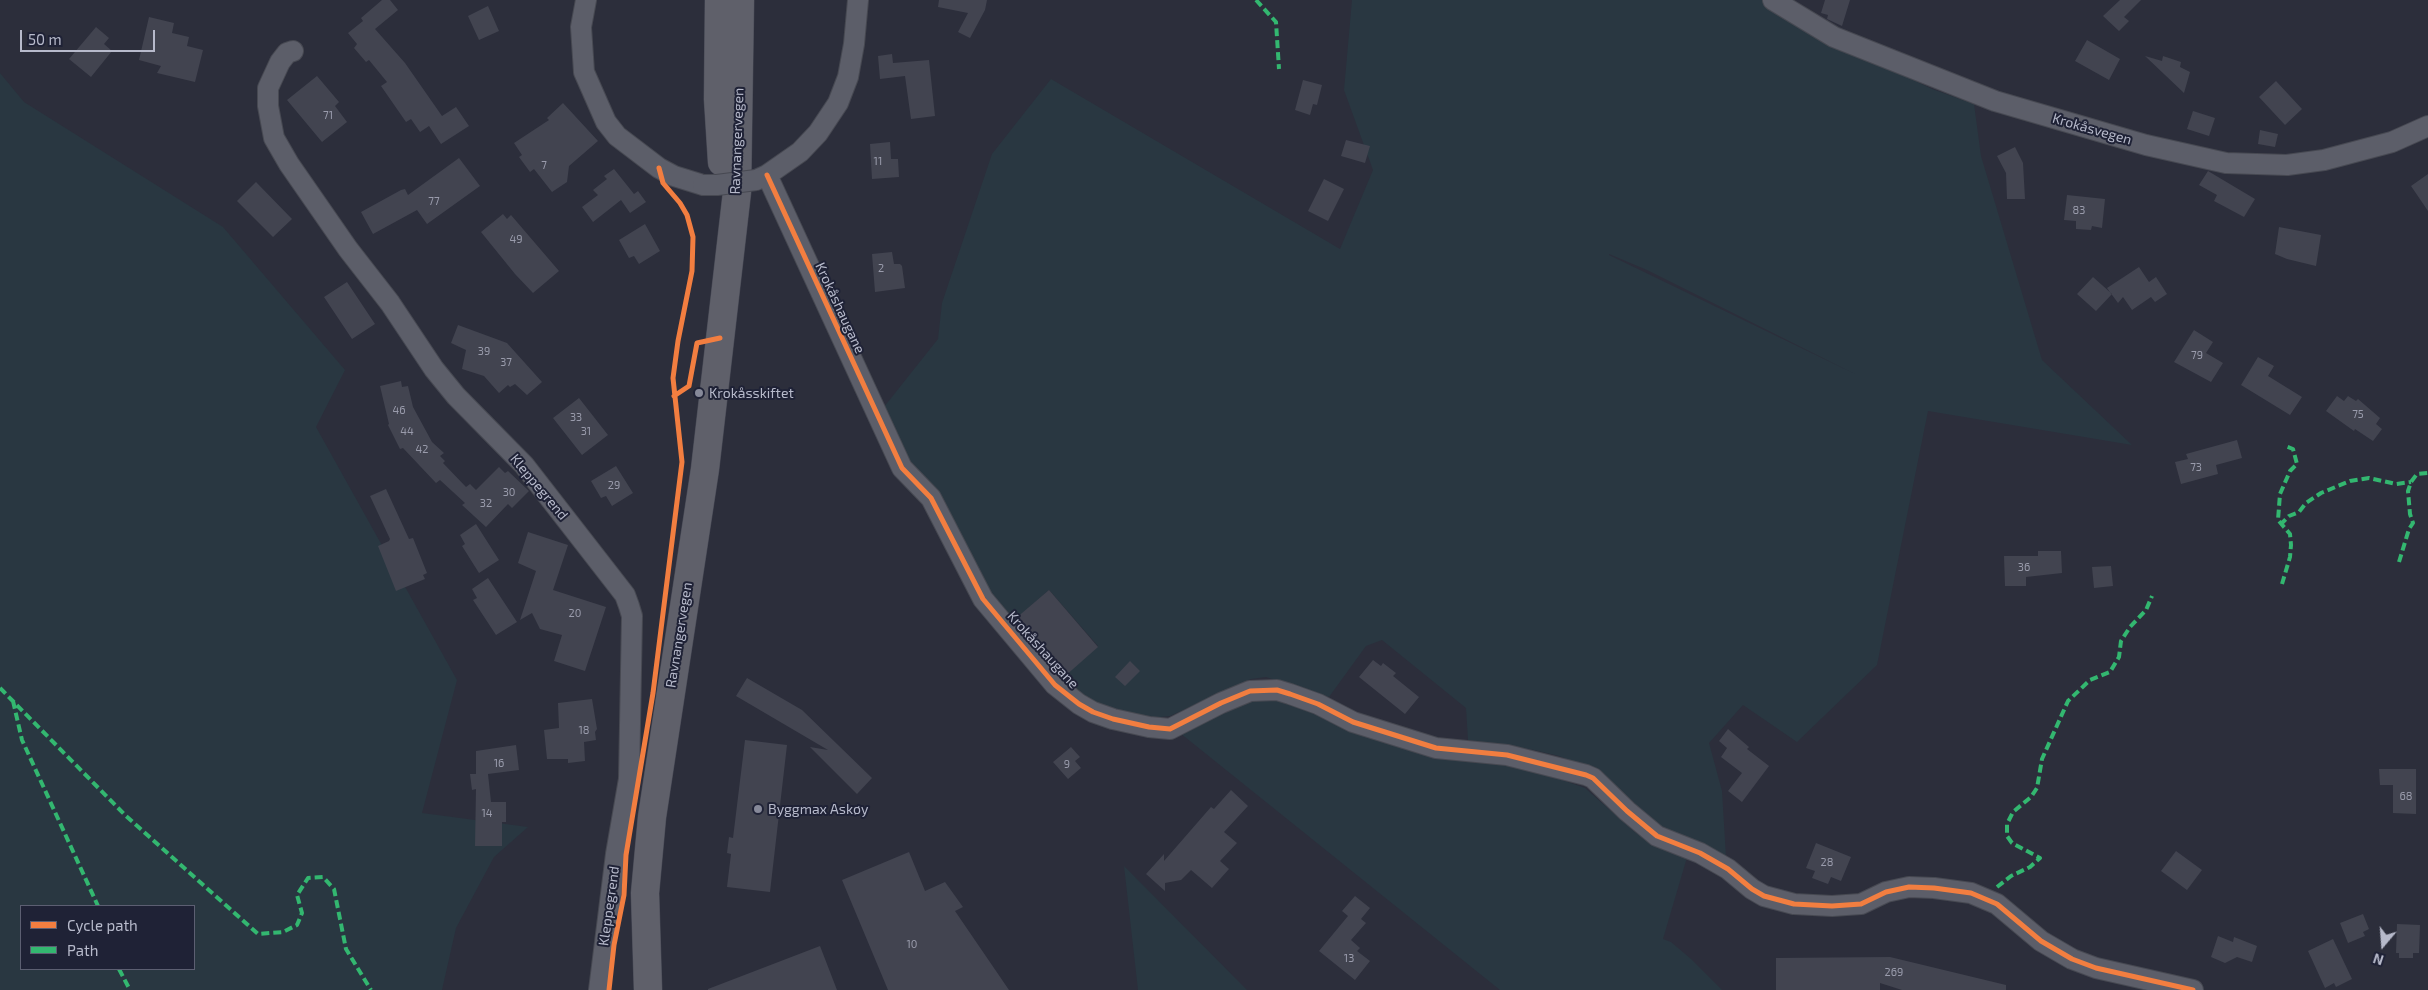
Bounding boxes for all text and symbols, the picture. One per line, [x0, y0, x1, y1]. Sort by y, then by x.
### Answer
scale bar [22, 20, 158, 52]
text: 50 m [28, 30, 62, 48]
street label: Ravnangervegen [727, 87, 747, 195]
house number: 71 [323, 108, 333, 122]
street label: Krokåsvegen [2050, 110, 2134, 148]
house number: 11 [874, 154, 882, 168]
house number: 7 [541, 158, 547, 172]
house number: 77 [428, 194, 440, 208]
house number: 83 [2073, 203, 2085, 217]
house number: 49 [509, 232, 523, 246]
street label: Krokåshaugane [812, 260, 868, 356]
house number: 2 [878, 261, 884, 275]
house number: 39 [478, 344, 490, 358]
house number: 79 [2191, 348, 2203, 362]
house number: 37 [500, 355, 512, 369]
place label: Krokåsskiftet [709, 385, 794, 401]
marker: Krokåsskiftet [693, 387, 705, 399]
house number: 46 [392, 403, 406, 417]
house number: 75 [2352, 407, 2364, 421]
house number: 33 [570, 410, 582, 424]
house number: 44 [400, 424, 414, 438]
house number: 31 [581, 424, 591, 438]
house number: 42 [416, 442, 428, 456]
street label: Kleppegrend [507, 451, 571, 523]
house number: 73 [2190, 460, 2202, 474]
house number: 29 [608, 478, 620, 492]
house number: 30 [503, 485, 515, 499]
house number: 32 [480, 496, 492, 510]
house number: 36 [2018, 560, 2030, 574]
street label: Ravnangervegen [662, 581, 696, 689]
house number: 20 [569, 606, 581, 620]
street label: Krokåshaugane [1004, 608, 1082, 692]
house number: 18 [578, 723, 590, 737]
house number: 16 [494, 756, 504, 770]
house number: 9 [1064, 757, 1070, 771]
house number: 68 [2400, 789, 2412, 803]
place label: Byggmax Askøy [768, 801, 868, 817]
marker: Byggmax Askøy [752, 803, 764, 815]
house number: 14 [481, 806, 493, 820]
house number: 28 [1821, 855, 1833, 869]
street label: Kleppegrend [595, 865, 623, 947]
legend [20, 905, 195, 970]
text: Cycle path [67, 916, 138, 934]
north arrow [2358, 920, 2408, 970]
house number: 10 [906, 937, 918, 951]
text: Path [67, 941, 98, 959]
text: N [2371, 950, 2386, 969]
house number: 13 [1344, 951, 1354, 965]
house number: 269 [1885, 965, 1903, 979]

